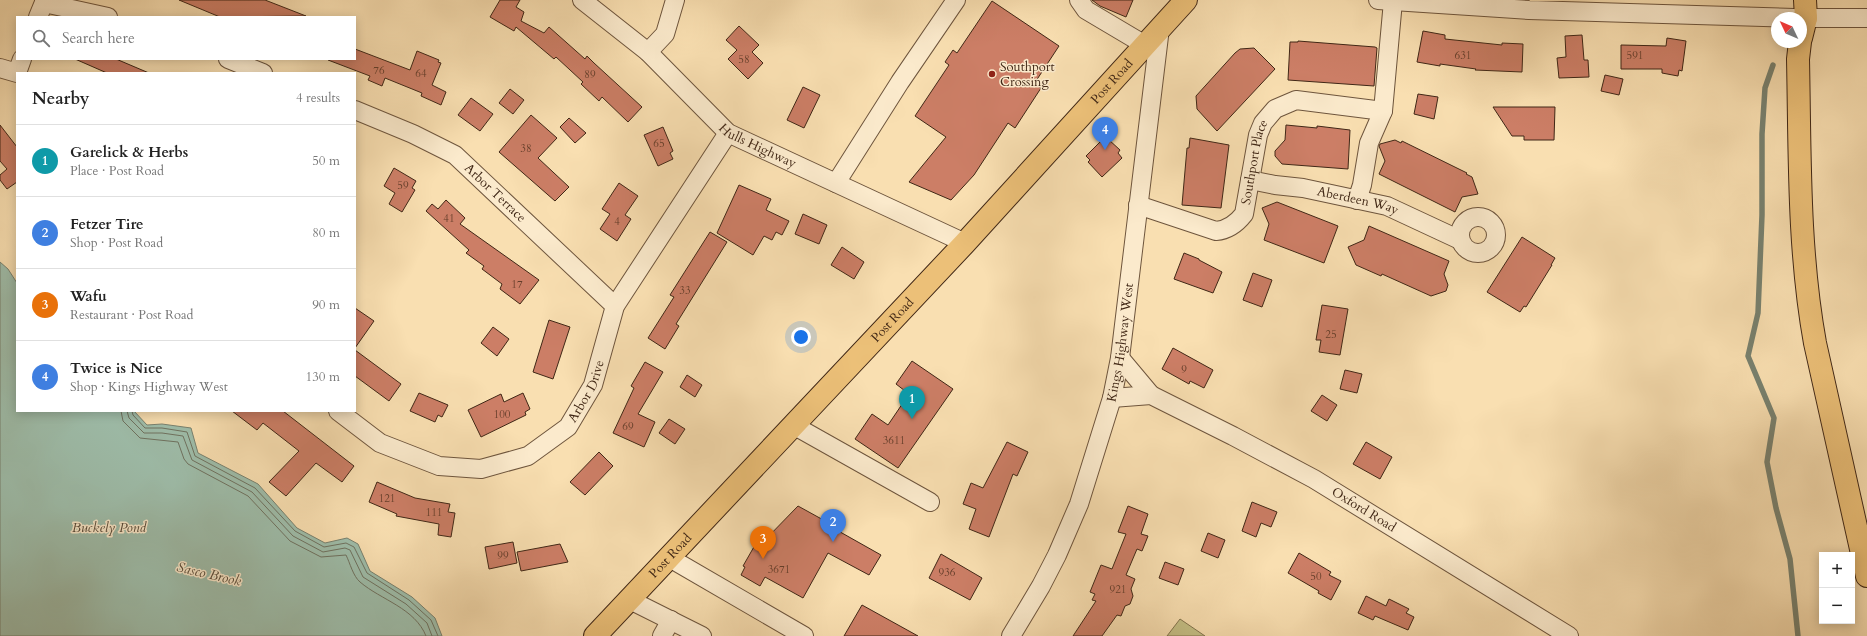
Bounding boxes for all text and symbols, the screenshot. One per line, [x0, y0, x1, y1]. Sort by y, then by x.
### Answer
north arrow [1771, 12, 1807, 48]
search box [16, 16, 356, 60]
icon: search [30, 27, 52, 49]
text: Search here [62, 28, 135, 48]
house number: 631 [1455, 48, 1471, 63]
house number: 591 [1627, 48, 1643, 63]
house number: 58 [738, 52, 750, 67]
street label: Post Road [1087, 55, 1137, 108]
place label: Southport Crossing [1000, 58, 1055, 91]
house number: 76 [373, 63, 385, 78]
house number: 64 [415, 66, 427, 81]
house number: 89 [584, 67, 596, 82]
marker: Southport Crossing [987, 69, 997, 79]
text: Nearby [32, 87, 89, 110]
text: 4 results [296, 89, 340, 107]
street label: Southport Place [1237, 115, 1272, 206]
pin: 4 [1092, 117, 1118, 150]
street label: Hulls Highway [715, 120, 799, 173]
house number: 65 [653, 136, 665, 151]
house number: 38 [520, 141, 532, 156]
text: Garelick & Herbs [70, 142, 188, 162]
text: 1 [42, 152, 48, 170]
text: 50 m [312, 152, 340, 170]
street label: Arbor Terrace [460, 159, 530, 227]
text: Place · Post Road [70, 162, 164, 180]
house number: 59 [397, 178, 409, 193]
street label: Aberdeen Way [1315, 182, 1402, 219]
house number: 41 [443, 211, 455, 226]
text: Fetzer Tire [70, 214, 144, 234]
house number: 4 [614, 214, 620, 229]
text: 2 [42, 224, 48, 242]
text: 80 m [312, 224, 340, 242]
text: Shop · Post Road [70, 234, 163, 252]
house number: 17 [511, 277, 523, 292]
street label: Kings Highway West [1102, 282, 1138, 403]
house number: 33 [679, 283, 691, 298]
text: Wafu [70, 286, 107, 306]
street label: Post Road [867, 294, 918, 346]
text: 3 [42, 296, 48, 314]
text: 90 m [312, 296, 340, 314]
text: Restaurant · Post Road [70, 306, 194, 324]
your location [791, 327, 811, 347]
house number: 25 [1325, 327, 1337, 342]
text: Twice is Nice [70, 358, 163, 378]
street label: Arbor Drive [564, 358, 609, 426]
house number: 9 [1181, 362, 1187, 377]
text: 4 [42, 368, 48, 386]
text: 130 m [306, 368, 340, 386]
text: Shop · Kings Highway West [70, 378, 228, 396]
pin: 1 [899, 386, 925, 419]
house number: 100 [494, 407, 511, 422]
house number: 69 [622, 419, 634, 434]
house number: 3611 [883, 433, 905, 448]
street label: Oxford Road [1328, 483, 1399, 536]
house number: 121 [379, 491, 395, 506]
house number: 111 [426, 505, 442, 520]
pin: 2 [820, 509, 846, 542]
water label: Buckely Pond [72, 518, 148, 537]
pin: 3 [750, 526, 776, 559]
street label: Post Road [645, 530, 696, 582]
house number: 99 [497, 548, 509, 563]
map controls [1819, 552, 1855, 624]
button: + [1819, 552, 1855, 588]
water label: Sasco Brook [175, 557, 243, 591]
house number: 3671 [768, 562, 790, 577]
house number: 936 [939, 565, 956, 580]
house number: 50 [1310, 569, 1322, 584]
house number: 921 [1110, 582, 1126, 597]
button: − [1819, 588, 1855, 624]

